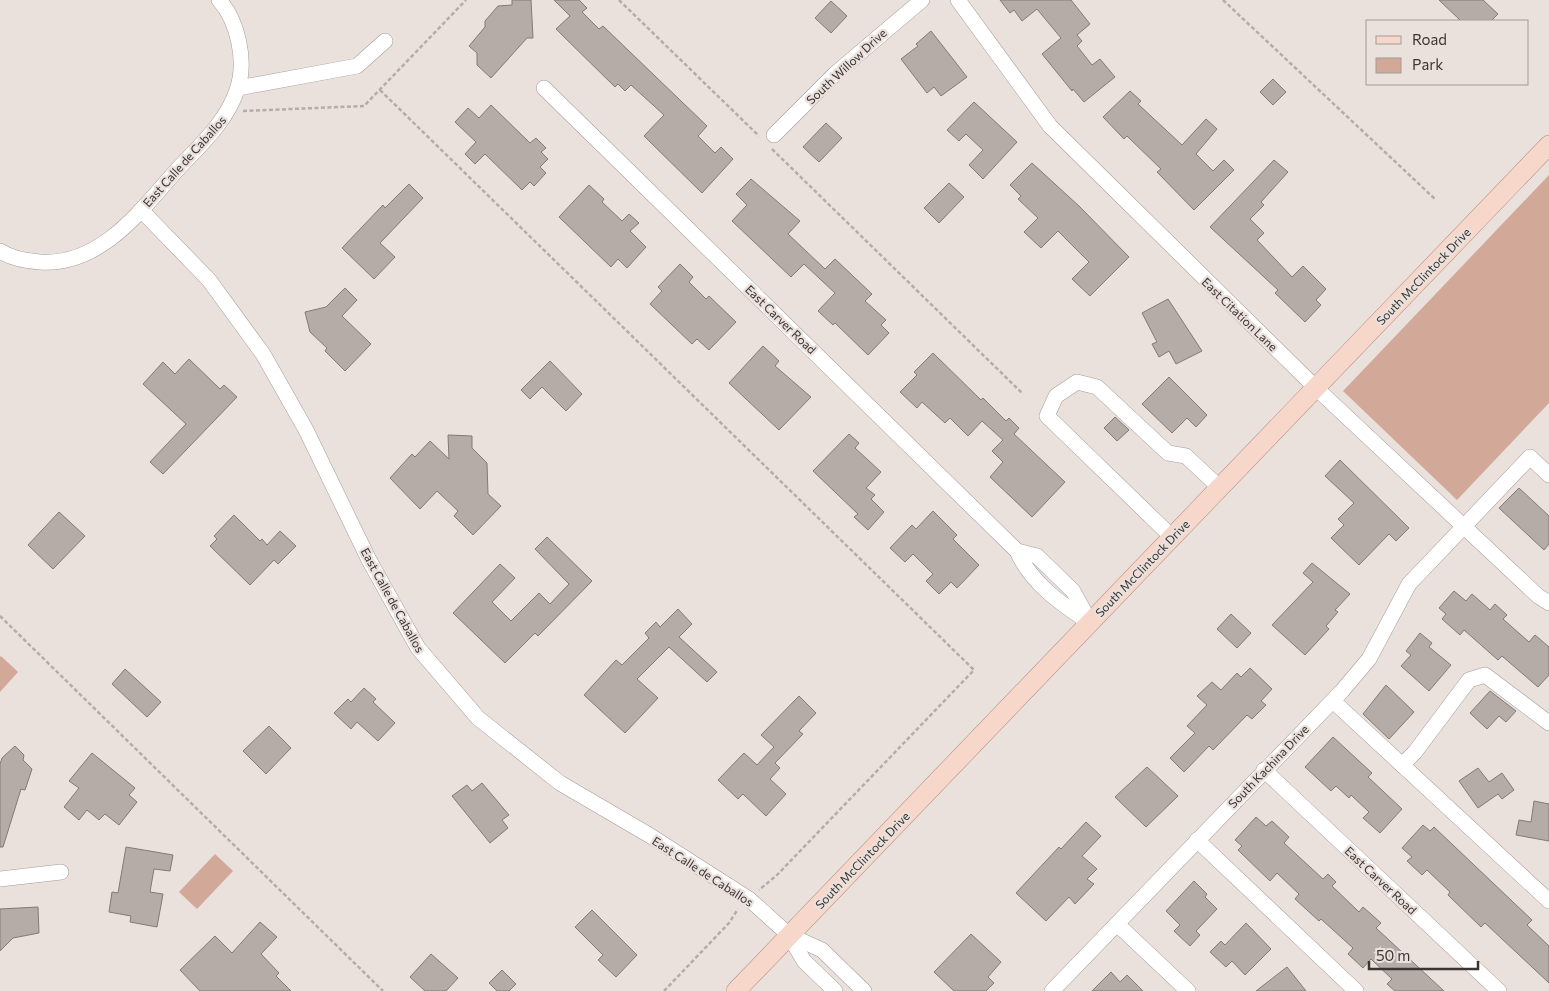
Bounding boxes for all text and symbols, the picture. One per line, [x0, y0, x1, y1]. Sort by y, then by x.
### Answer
legend [1366, 20, 1529, 85]
street label: South Willow Drive [803, 25, 889, 107]
text: Road [1412, 30, 1447, 48]
text: Park [1412, 55, 1443, 73]
street label: East Calle de Caballos [140, 113, 228, 209]
street label: South McClintock Drive [1373, 225, 1473, 327]
street label: East Citation Lane [1199, 274, 1281, 354]
street label: East Carver Road [743, 282, 819, 356]
street label: South McClintock Drive [1092, 517, 1192, 619]
street label: East Calle de Caballos [358, 545, 428, 655]
street label: South Kachina Drive [1225, 722, 1311, 810]
street label: South McClintock Drive [812, 809, 912, 911]
street label: East Calle de Caballos [650, 833, 756, 909]
street label: East Carver Road [1342, 843, 1420, 917]
scale bar [1369, 938, 1478, 970]
text: 50 m [1376, 946, 1410, 964]

